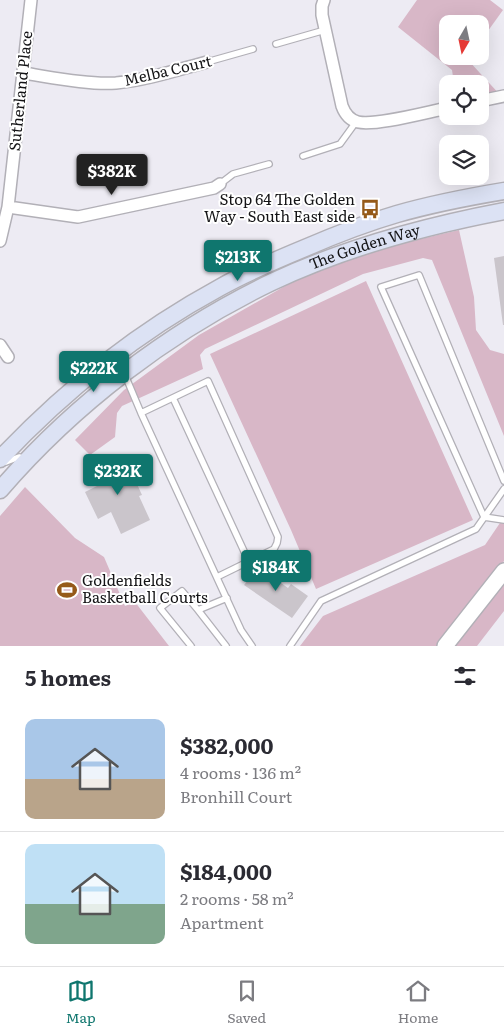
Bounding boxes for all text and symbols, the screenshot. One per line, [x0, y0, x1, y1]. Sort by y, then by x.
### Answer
north arrow [439, 15, 489, 65]
map controls [439, 15, 489, 185]
street label: Sutherland Place [2, 30, 37, 152]
street label: Melba Court [122, 48, 214, 91]
button: locate [439, 75, 489, 125]
button: layers [439, 135, 489, 185]
pin: $382K [77, 154, 147, 196]
text: $382K [88, 158, 136, 182]
place label: Stop 64 The Golden Way - South East side [204, 187, 355, 227]
bus stop icon: Stop 64 The Golden Way - South East side [359, 198, 381, 220]
street label: The Golden Way [305, 217, 423, 275]
pin: $213K [203, 240, 273, 282]
text: $213K [215, 244, 261, 268]
pin: $222K [59, 350, 129, 393]
text: $222K [70, 355, 118, 379]
pin: $232K [83, 454, 153, 496]
text: $232K [94, 458, 142, 482]
pin: $184K [241, 550, 311, 592]
text: $184K [252, 554, 300, 578]
place label: Goldenfields Basketball Courts [82, 568, 208, 608]
sports icon: Goldenfields Basketball Courts [56, 579, 78, 601]
text: 5 homes [25, 661, 111, 692]
icon: filters [451, 662, 479, 690]
text: $382,000 [180, 729, 273, 760]
icon: home [65, 739, 125, 799]
text: 4 rooms · 136 m² [180, 760, 301, 784]
text: Bronhill Court [180, 784, 292, 808]
text: $184,000 [180, 855, 272, 886]
icon: home [65, 864, 125, 924]
text: 2 rooms · 58 m² [180, 886, 294, 910]
text: Apartment [180, 910, 264, 934]
tab: Map [66, 977, 96, 1027]
tab: Saved [227, 977, 266, 1027]
tab: Home [398, 977, 438, 1027]

